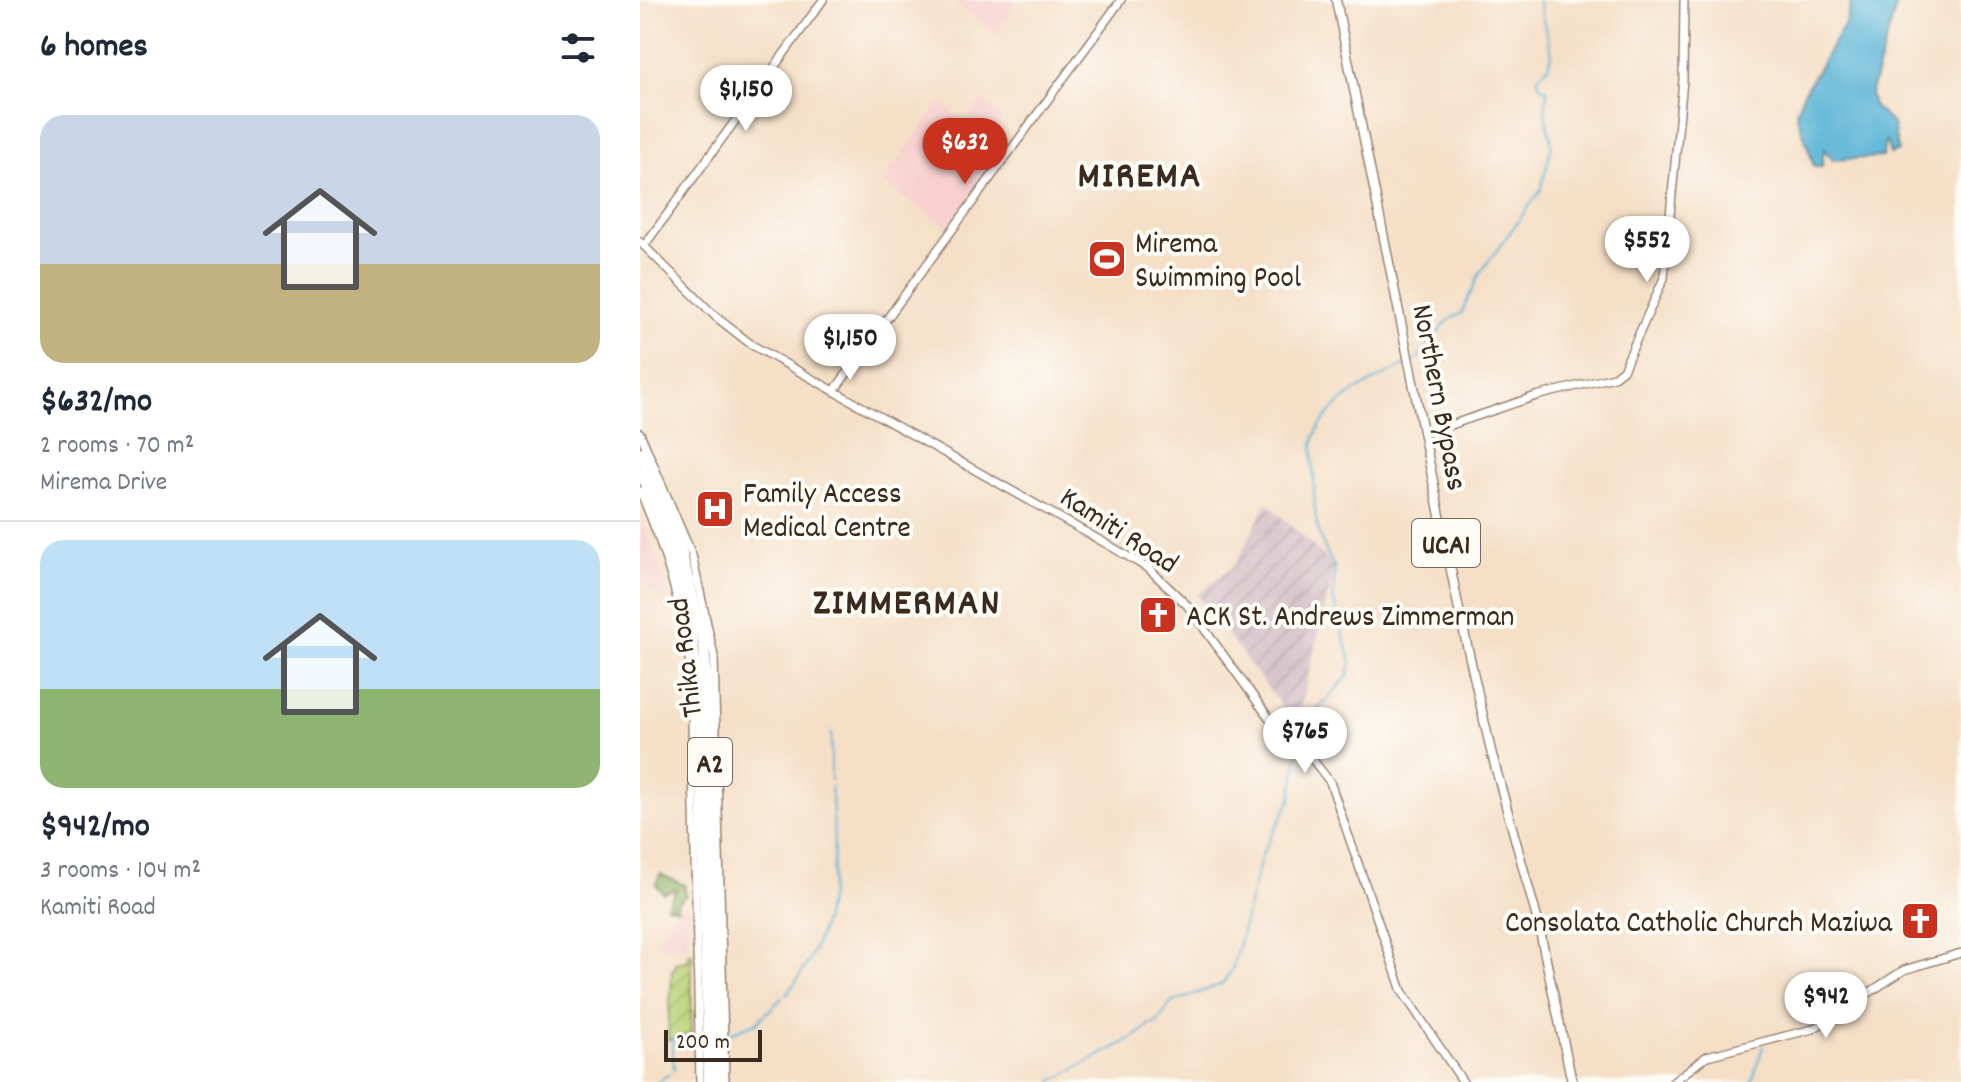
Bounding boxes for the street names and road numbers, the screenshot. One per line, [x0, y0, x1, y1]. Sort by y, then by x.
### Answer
street label: Northern Bypass [1397, 301, 1476, 495]
street label: Kamiti Road [1050, 478, 1185, 587]
road number: UCA1 [1412, 519, 1480, 567]
street label: Thika Road [660, 595, 717, 720]
road number: A2 [688, 738, 732, 786]

